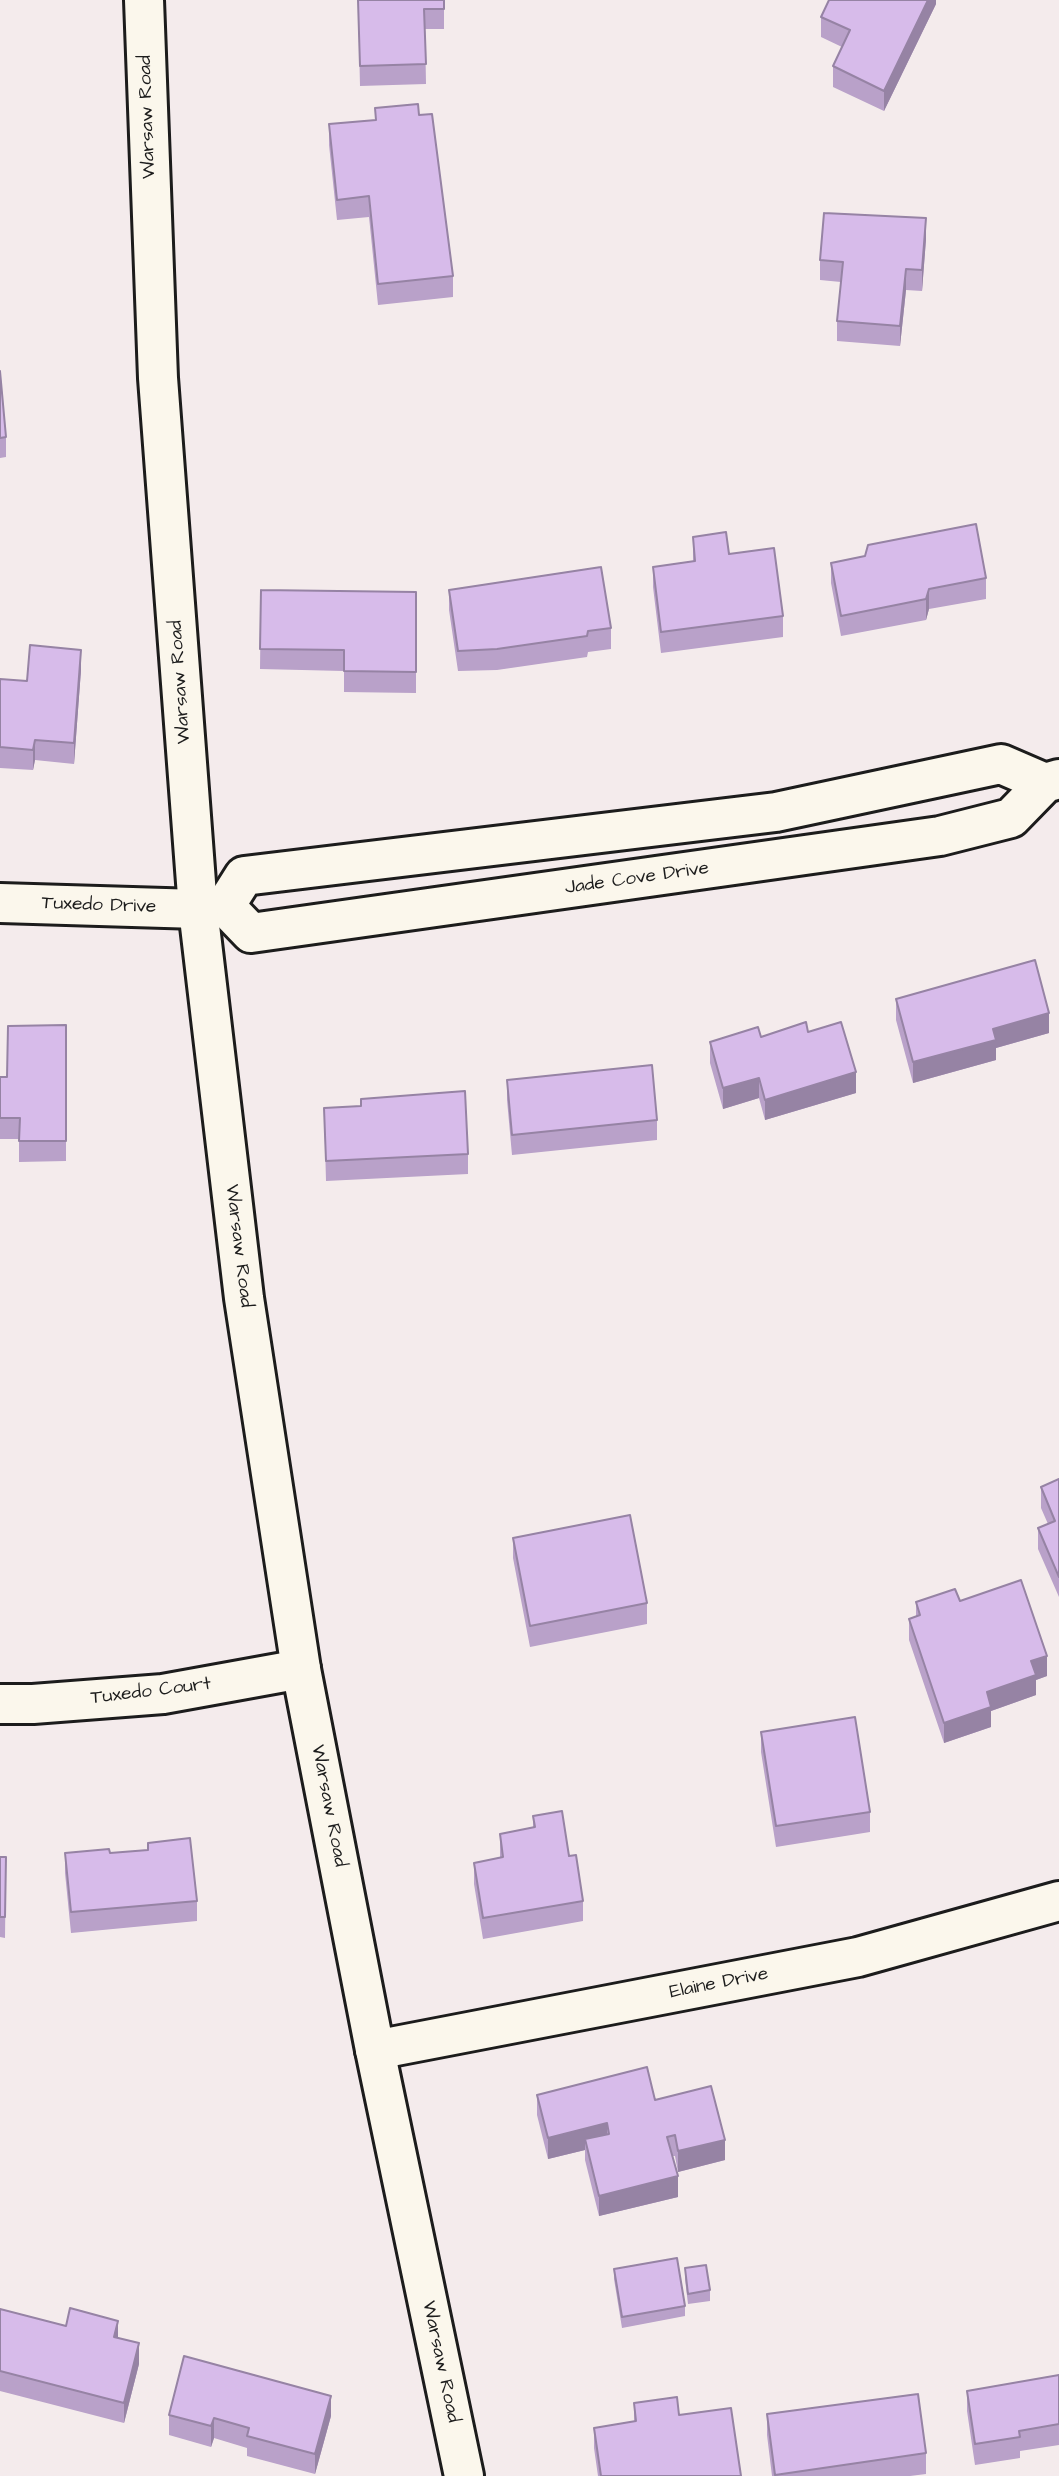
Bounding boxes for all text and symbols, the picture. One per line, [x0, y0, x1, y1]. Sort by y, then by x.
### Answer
street label: Warsaw Road [134, 55, 162, 179]
street label: Warsaw Road [165, 619, 197, 745]
street label: Jade Cove Drive [564, 858, 710, 900]
street label: Tuxedo Drive [41, 893, 157, 919]
street label: Warsaw Road [219, 1183, 257, 1309]
street label: Tuxedo Court [90, 1673, 212, 1711]
street label: Warsaw Road [305, 1743, 351, 1869]
street label: Elaine Drive [668, 1963, 770, 2005]
street label: Warsaw Road [416, 2299, 464, 2425]

